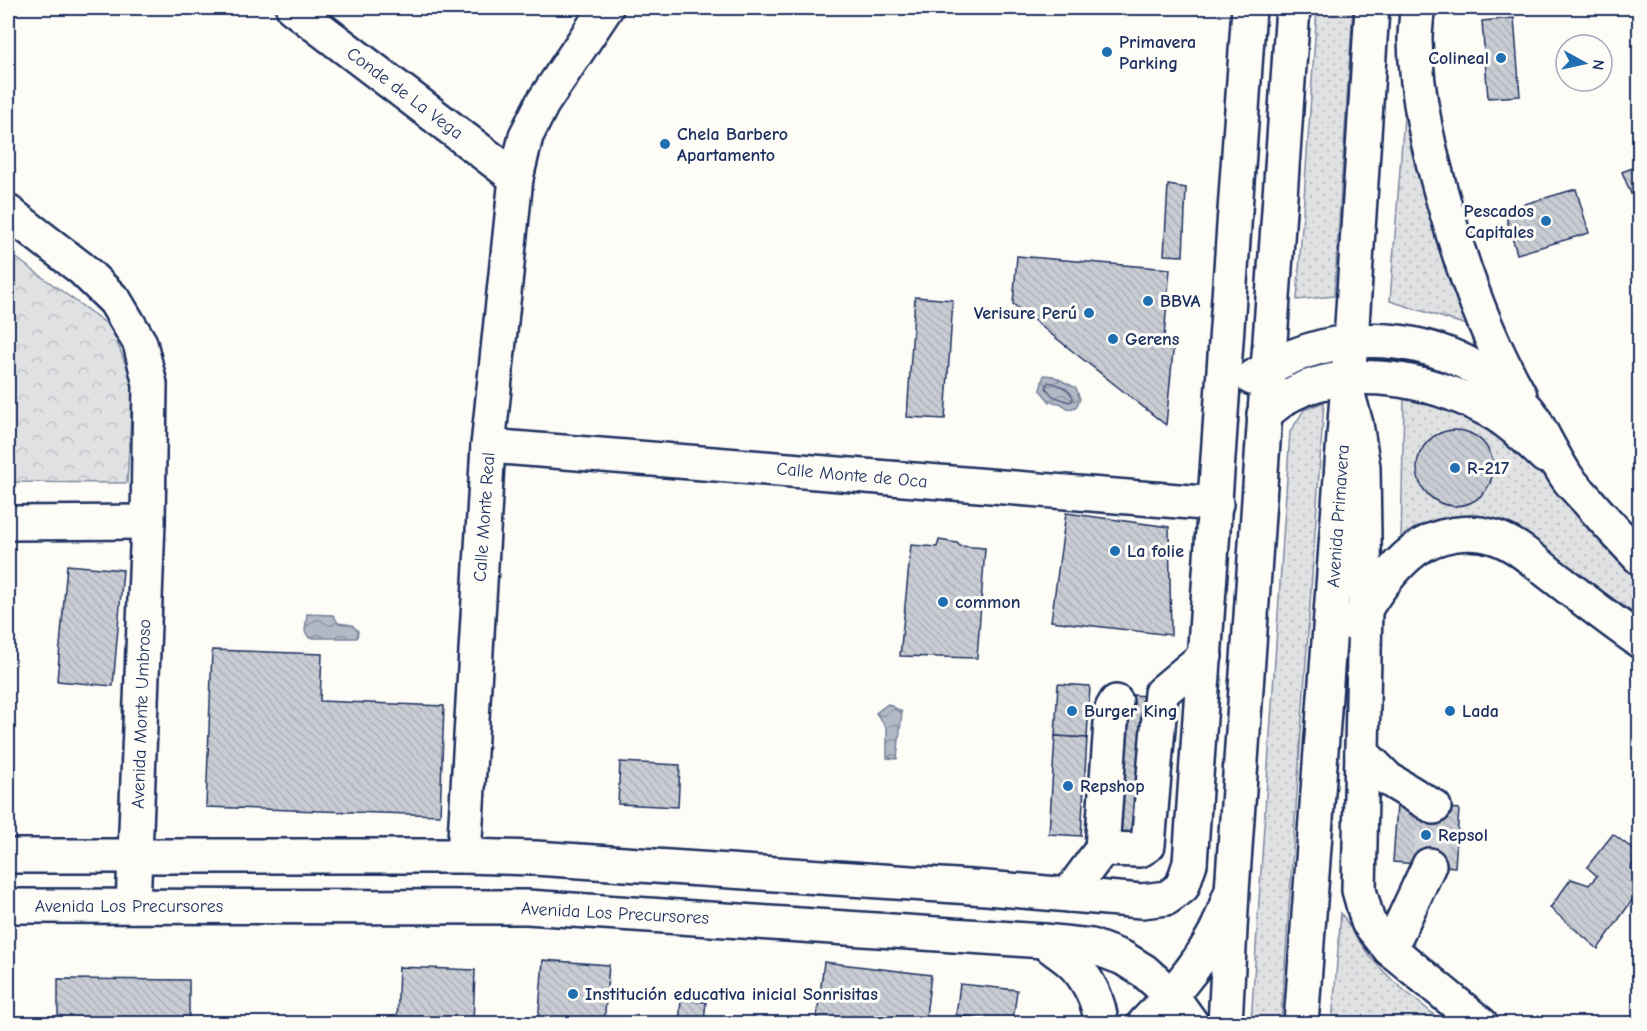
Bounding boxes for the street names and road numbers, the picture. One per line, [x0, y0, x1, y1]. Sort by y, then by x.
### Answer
street label: Conde de La Vega [342, 43, 467, 144]
street label: Avenida Primavera [1323, 444, 1354, 588]
street label: Calle Monte Real [469, 451, 500, 583]
street label: Calle Monte de Oca [776, 458, 928, 493]
street label: Avenida Monte Umbroso [128, 619, 155, 809]
street label: Avenida Los Precursores [35, 896, 223, 917]
street label: Avenida Los Precursores [520, 898, 710, 929]

